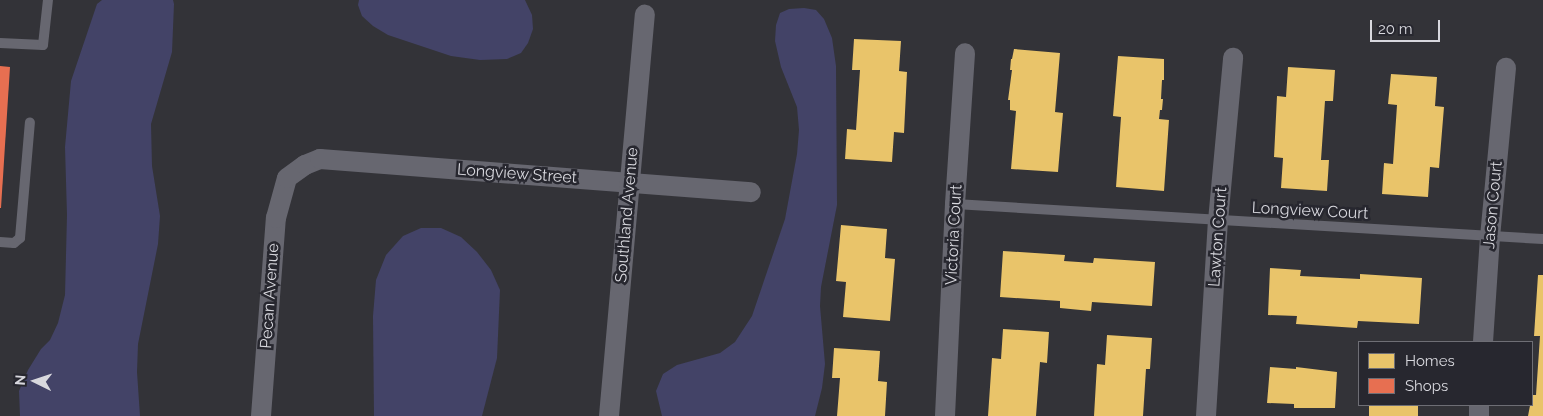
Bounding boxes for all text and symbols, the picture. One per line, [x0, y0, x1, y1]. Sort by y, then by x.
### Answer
scale bar [1373, 10, 1443, 42]
text: 20 m [1378, 20, 1413, 38]
street label: Southland Avenue [612, 146, 642, 284]
street label: Longview Street [456, 160, 578, 188]
street label: Jason Court [1480, 160, 1506, 250]
street label: Victoria Court [942, 184, 966, 286]
street label: Lawton Court [1205, 186, 1231, 288]
street label: Longview Court [1251, 198, 1369, 224]
street label: Pecan Avenue [257, 242, 283, 350]
legend [1358, 341, 1533, 406]
text: Homes [1405, 352, 1455, 370]
north arrow [10, 356, 60, 406]
text: N [12, 374, 28, 386]
text: Shops [1405, 377, 1448, 395]

